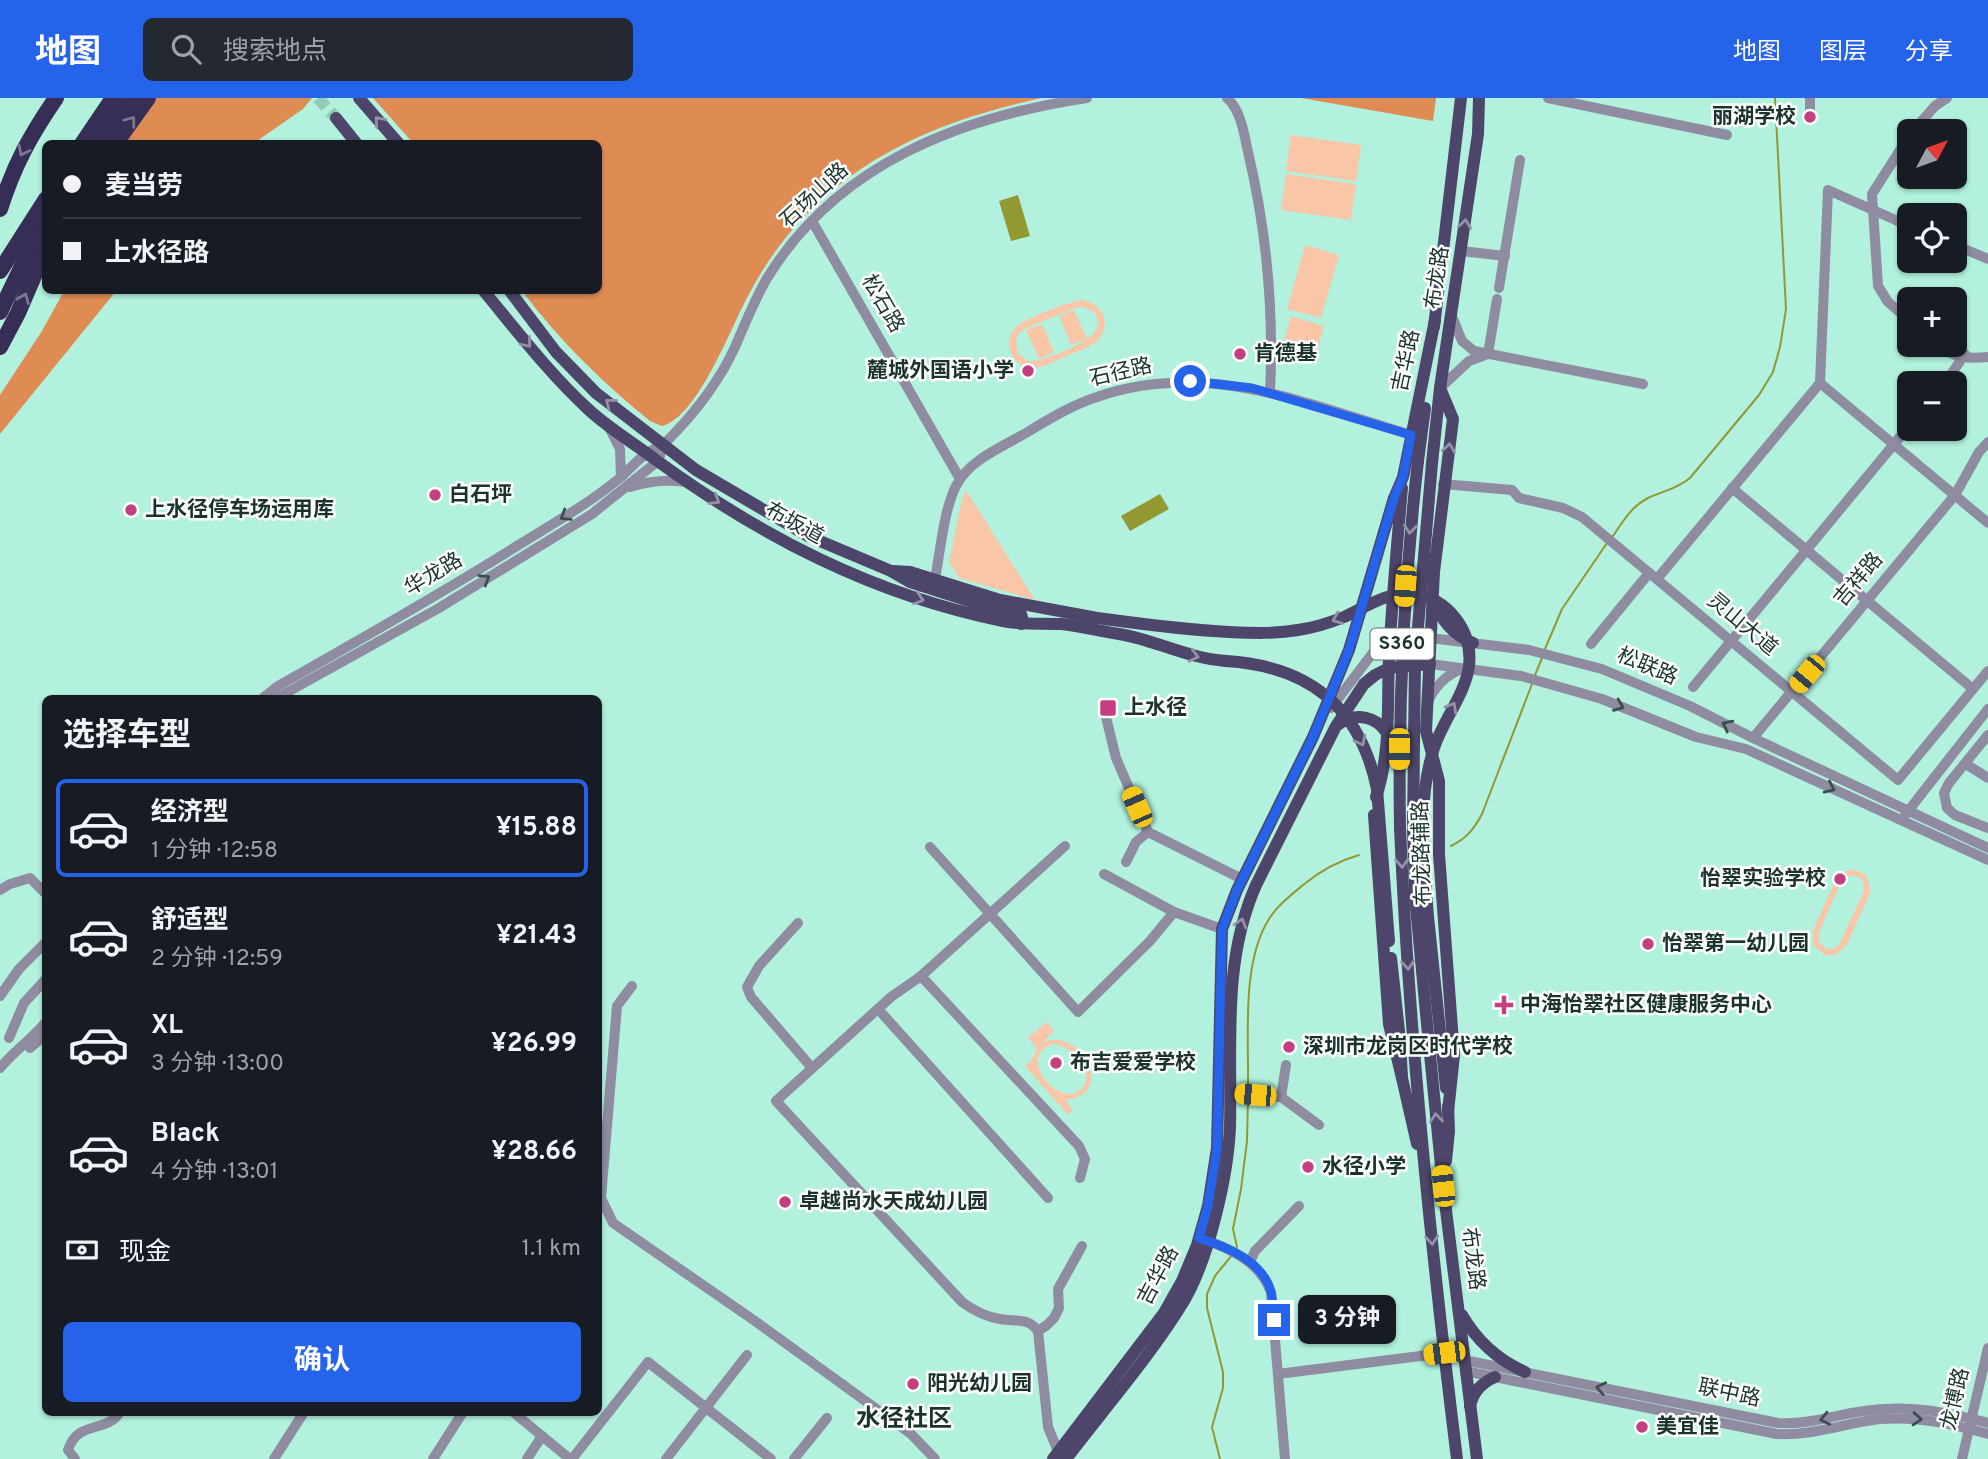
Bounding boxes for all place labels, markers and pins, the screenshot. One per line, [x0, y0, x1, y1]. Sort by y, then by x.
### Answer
place label: 丽湖学校 [1712, 104, 1796, 131]
marker: 丽湖学校 [1802, 109, 1818, 125]
place label: 肯德基 [1254, 341, 1317, 368]
marker: 肯德基 [1232, 346, 1248, 362]
place label: 麓城外国语小学 [867, 358, 1014, 385]
marker: 麓城外国语小学 [1020, 363, 1036, 379]
place label: 白石坪 [449, 482, 512, 509]
marker: 白石坪 [427, 487, 443, 503]
place label: 上水径停车场运用库 [145, 497, 334, 524]
marker: 上水径停车场运用库 [123, 502, 139, 518]
place label: 上水径 [1124, 695, 1187, 722]
marker: 上水径 [1098, 698, 1118, 718]
place label: 怡翠实验学校 [1700, 866, 1826, 893]
marker: 怡翠实验学校 [1832, 871, 1848, 887]
place label: 怡翠第一幼儿园 [1662, 931, 1809, 958]
marker: 怡翠第一幼儿园 [1640, 936, 1656, 952]
place label: 中海怡翠社区健康服务中心 [1520, 992, 1772, 1019]
marker: 中海怡翠社区健康服务中心 [1494, 995, 1514, 1015]
place label: 深圳市龙岗区时代学校 [1303, 1034, 1513, 1061]
marker: 深圳市龙岗区时代学校 [1281, 1039, 1297, 1055]
place label: 布吉爱爱学校 [1070, 1050, 1196, 1077]
marker: 布吉爱爱学校 [1048, 1055, 1064, 1071]
place label: 水径小学 [1322, 1154, 1406, 1181]
marker: 水径小学 [1300, 1159, 1316, 1175]
place label: 卓越尚水天成幼儿园 [799, 1189, 988, 1216]
marker: 卓越尚水天成幼儿园 [777, 1194, 793, 1210]
place label: 阳光幼儿园 [927, 1371, 1032, 1398]
marker: 阳光幼儿园 [905, 1376, 921, 1392]
place label: 美宜佳 [1656, 1414, 1719, 1441]
marker: 美宜佳 [1634, 1419, 1650, 1435]

